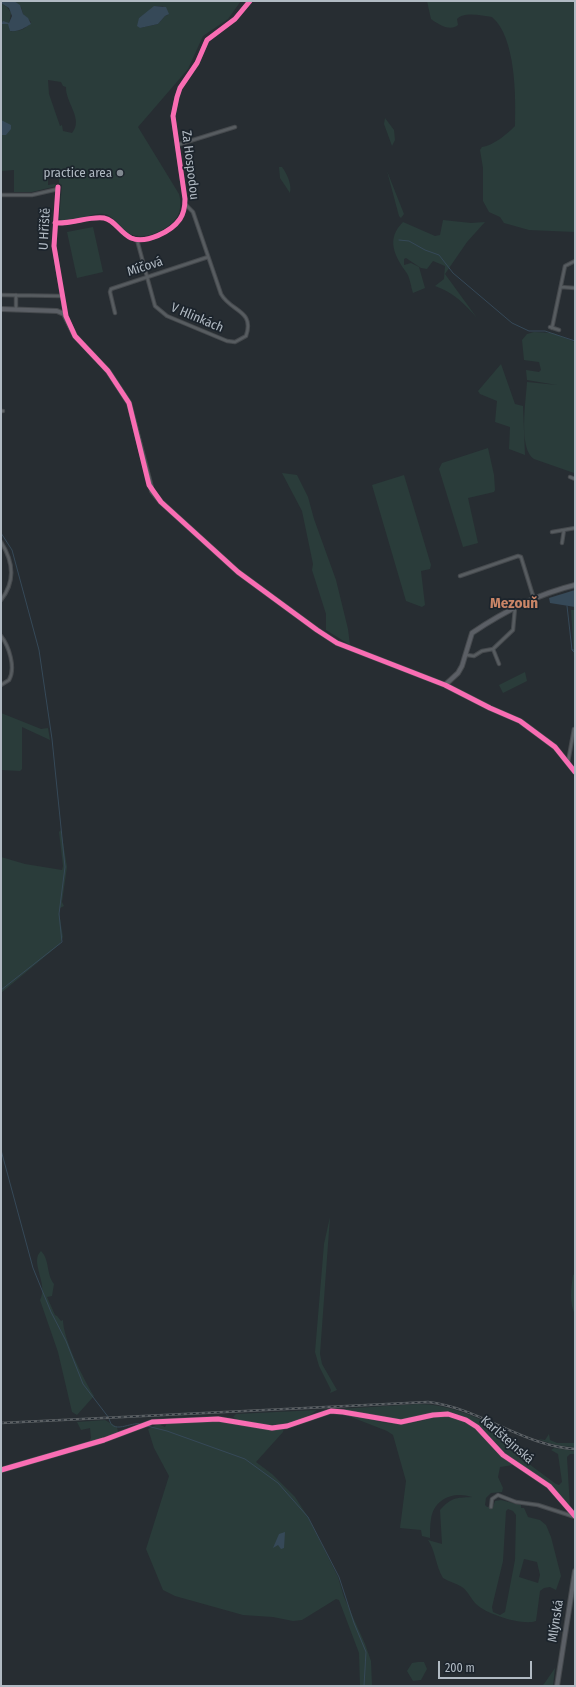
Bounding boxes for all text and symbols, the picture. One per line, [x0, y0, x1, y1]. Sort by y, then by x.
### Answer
street label: Za Hospodou [178, 129, 202, 201]
place label: practice area [43, 165, 112, 181]
marker: practice area [115, 168, 125, 178]
street label: U Hřiště [36, 207, 54, 251]
street label: Míčová [125, 254, 165, 280]
street label: V Hlinkách [168, 300, 226, 336]
district label: Mezouň [490, 595, 538, 613]
street label: Karlštejnská [477, 1413, 537, 1467]
street label: Mlýnská [545, 1599, 567, 1643]
scale bar [440, 1653, 534, 1679]
text: 200 m [445, 1661, 475, 1675]

